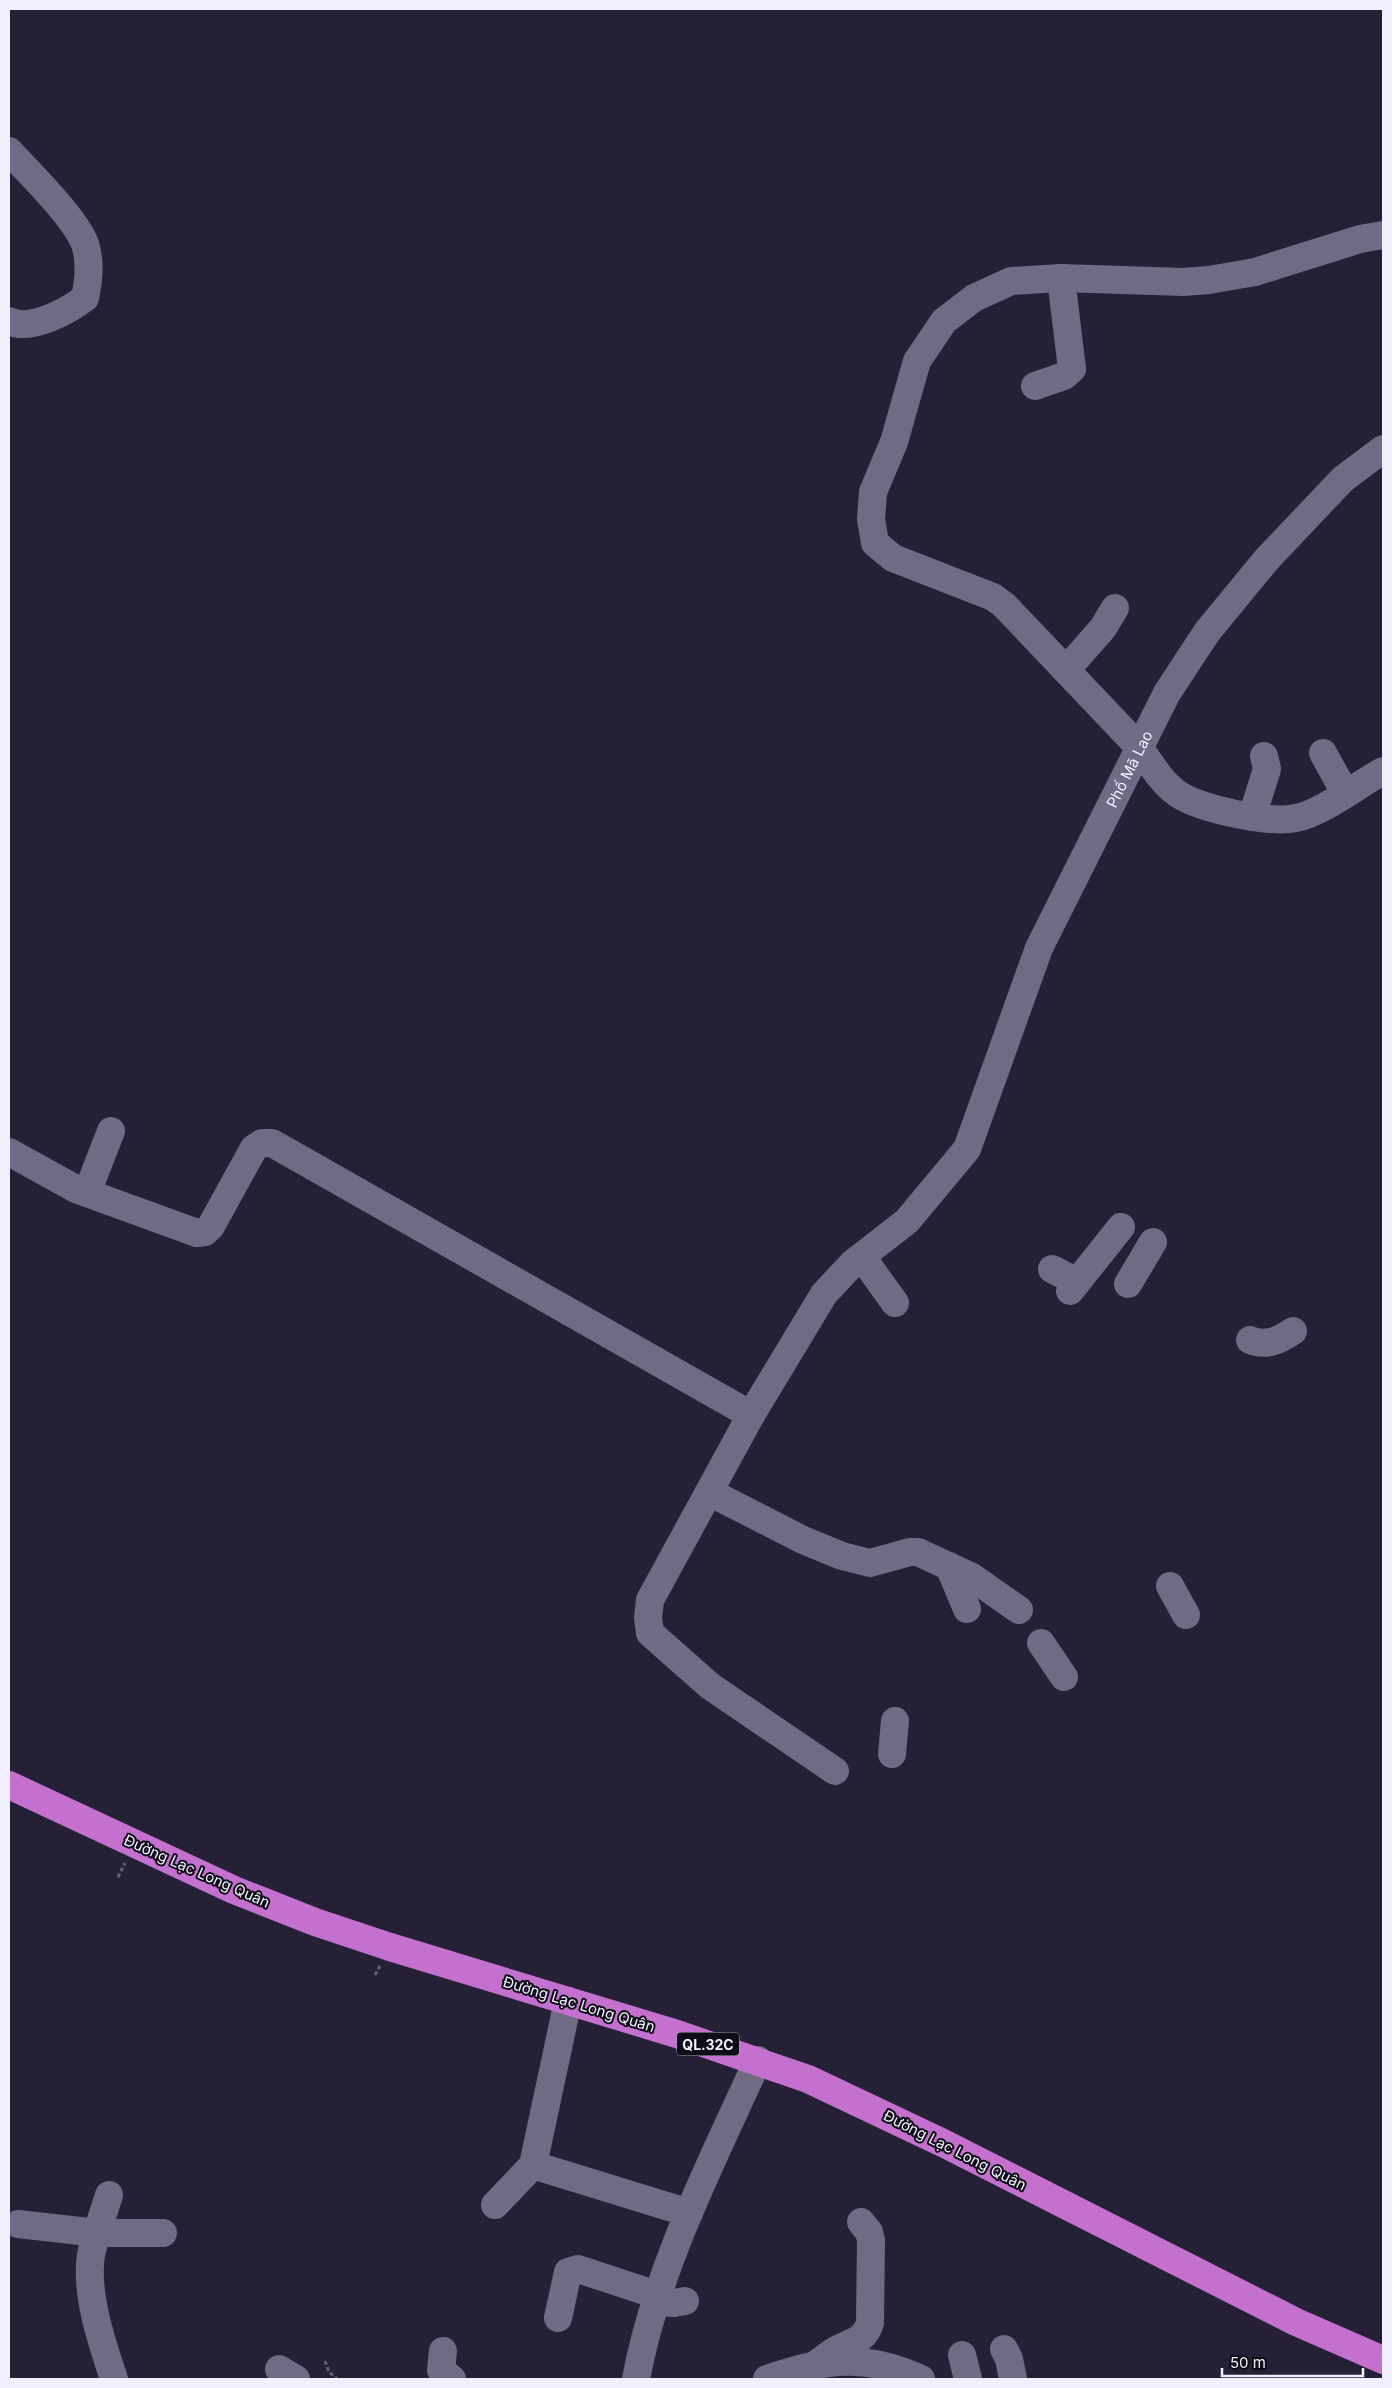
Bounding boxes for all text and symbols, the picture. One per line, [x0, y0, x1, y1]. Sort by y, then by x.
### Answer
street label: Phố Mã Lao [1102, 727, 1156, 811]
street label: Đường Lạc Long Quân [121, 1830, 273, 1912]
street label: Đường Lạc Long Quân [501, 1972, 657, 2036]
road number: QL.32C [677, 2032, 739, 2056]
street label: Đường Lạc Long Quân [880, 2106, 1030, 2194]
scale bar [1222, 2346, 1363, 2378]
text: 50 m [1230, 2353, 1266, 2372]

